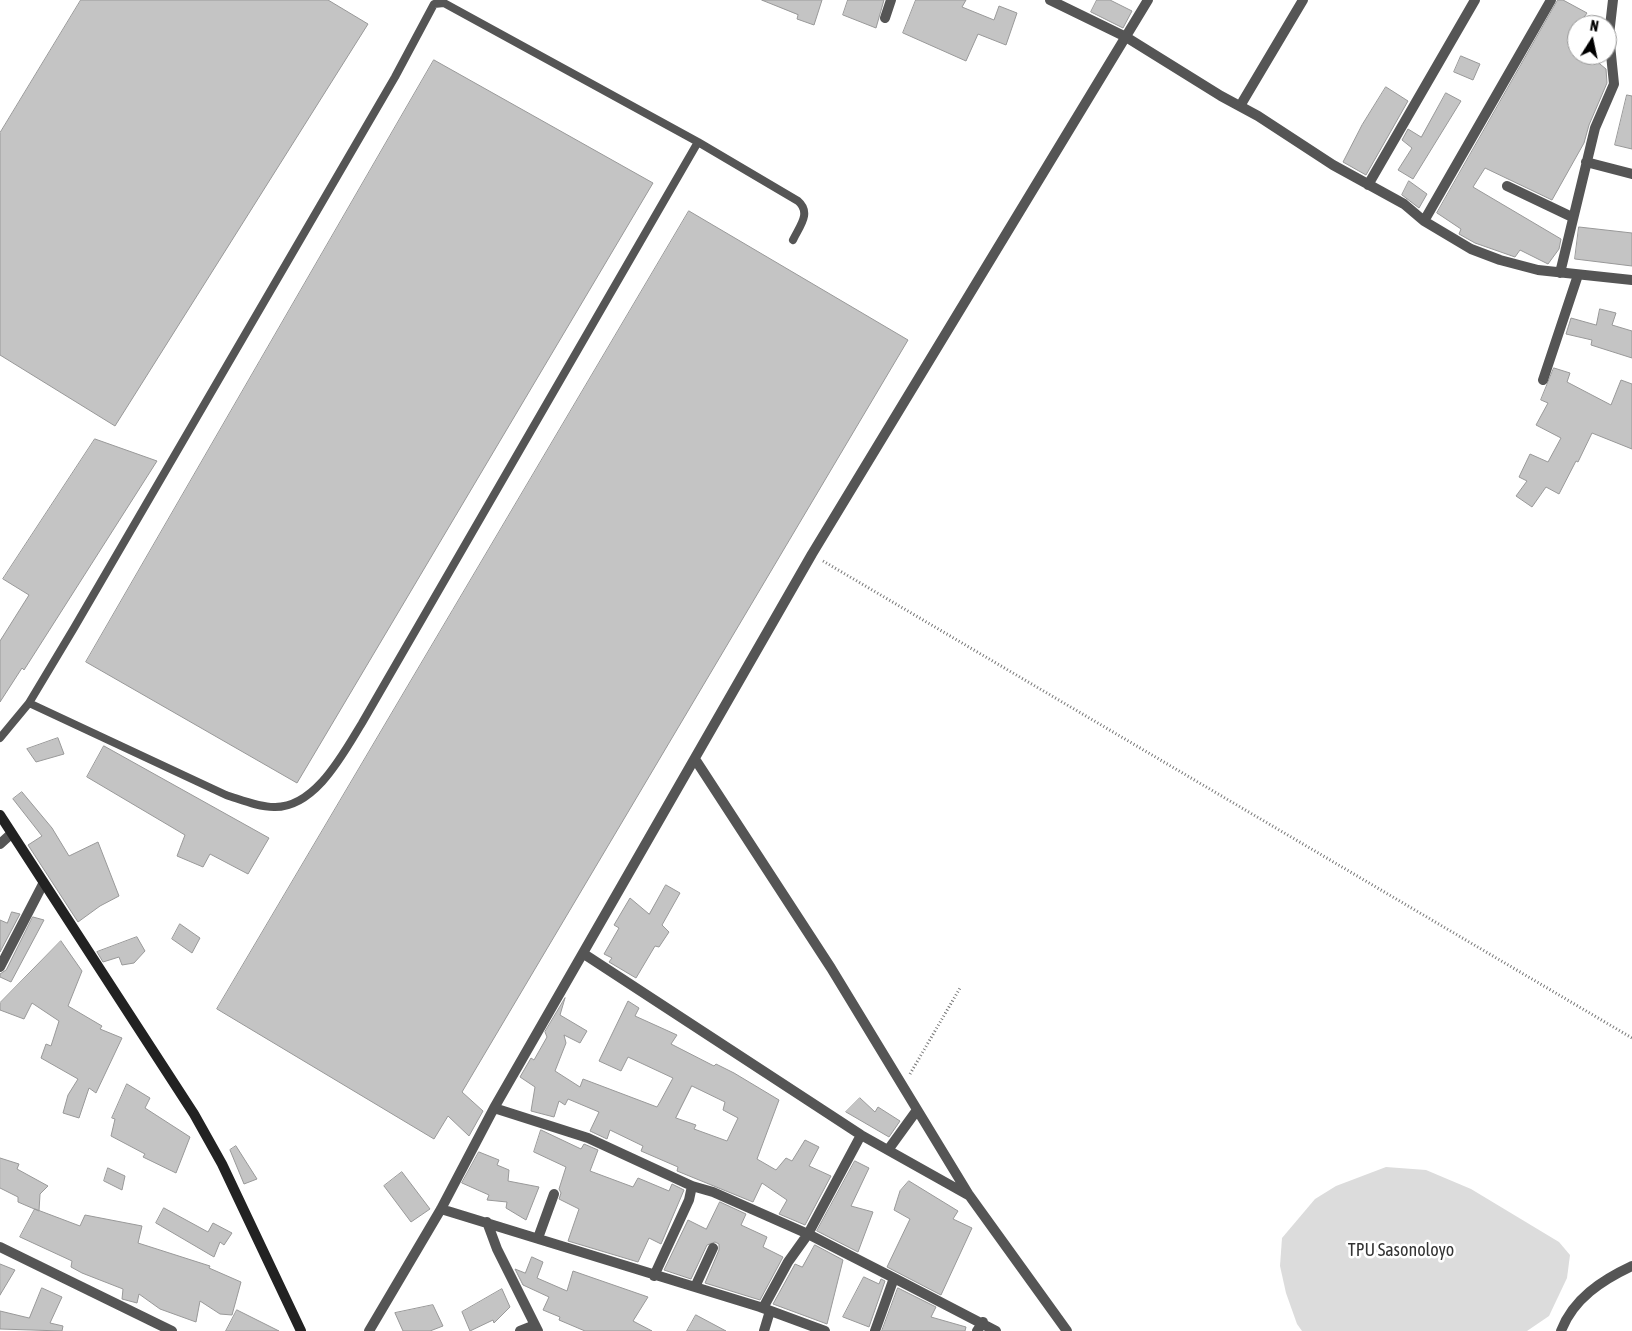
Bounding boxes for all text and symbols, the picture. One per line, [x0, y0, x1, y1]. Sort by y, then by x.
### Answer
north arrow [1567, 15, 1617, 65]
text: N [1589, 18, 1600, 35]
park label: TPU Sasonoloyo [1348, 1239, 1454, 1261]

